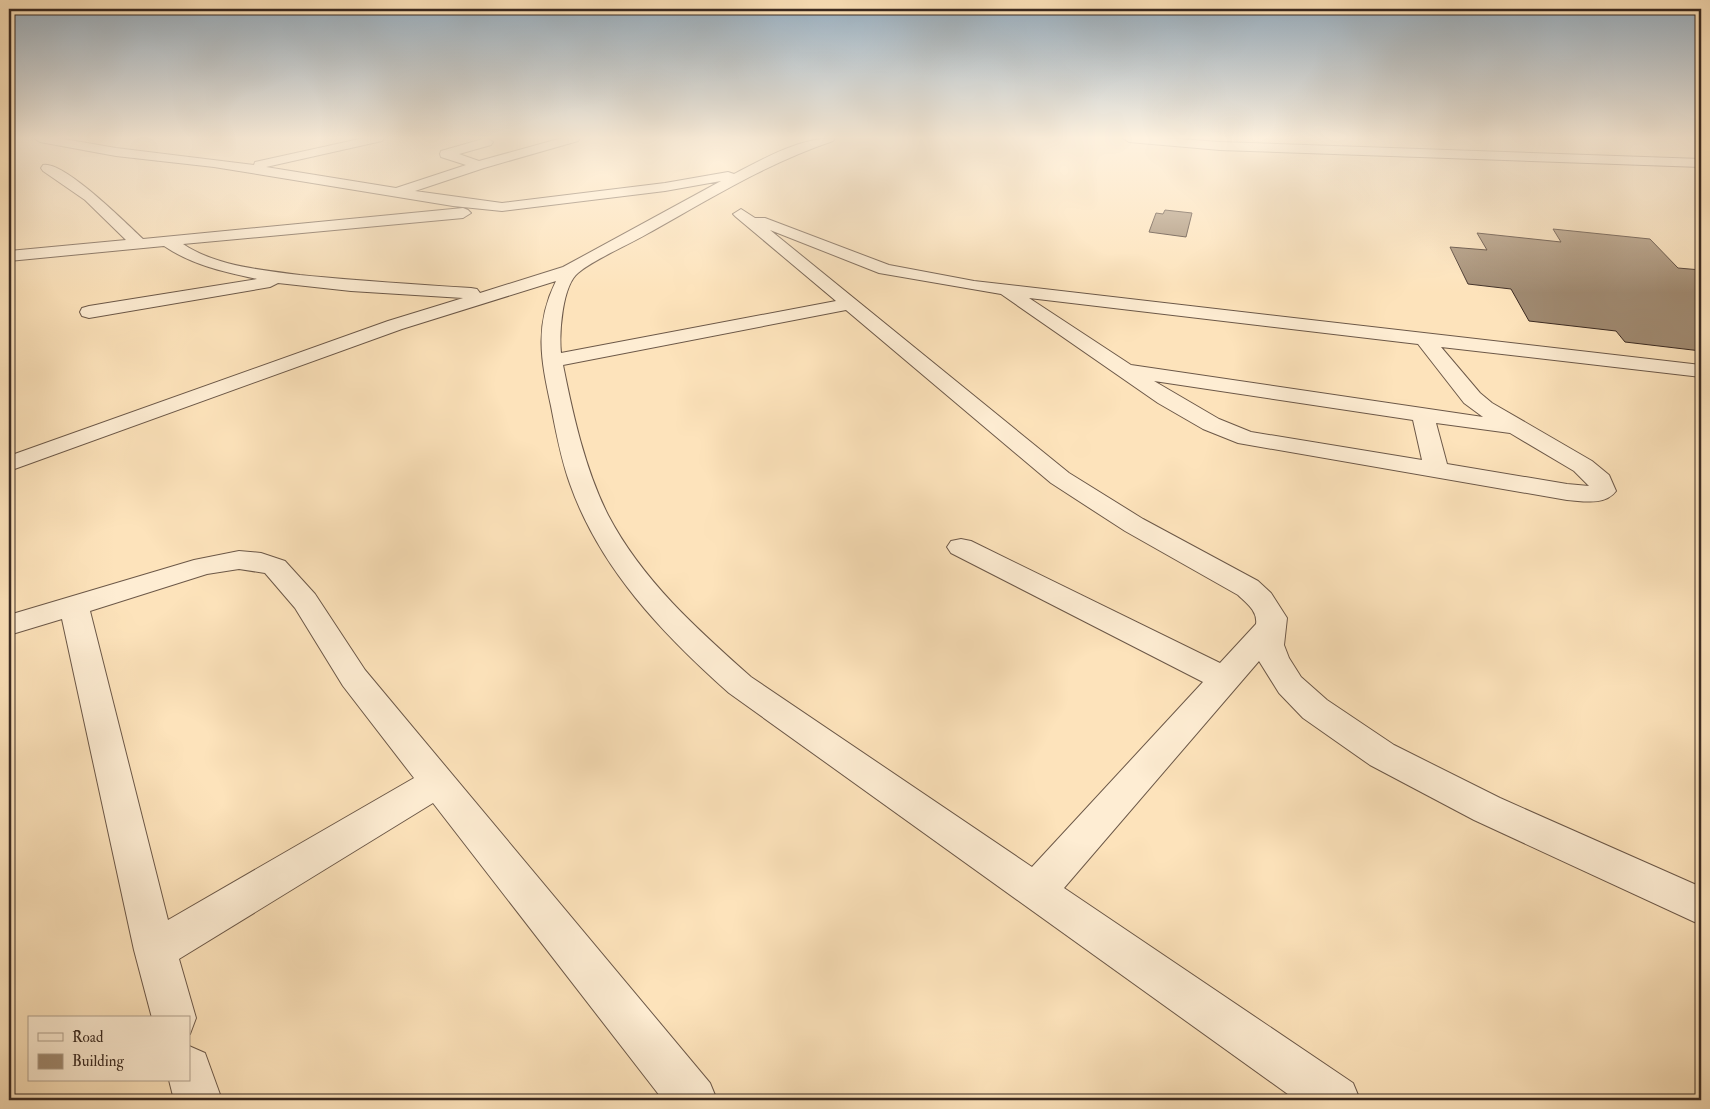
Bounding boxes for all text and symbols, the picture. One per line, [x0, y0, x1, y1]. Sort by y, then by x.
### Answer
legend [28, 1016, 190, 1082]
text: Road [72, 1028, 104, 1047]
text: Building [72, 1052, 124, 1071]

